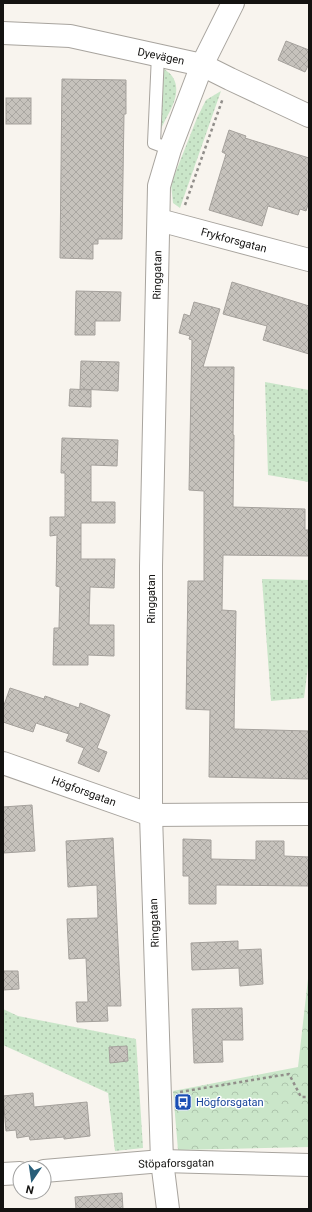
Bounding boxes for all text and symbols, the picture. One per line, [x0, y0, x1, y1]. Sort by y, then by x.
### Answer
street label: Dyevägen [136, 45, 185, 68]
street label: Frykforsgatan [199, 225, 268, 256]
street label: Ringgatan [151, 250, 164, 300]
street label: Ringgatan [145, 574, 158, 624]
street label: Högforsgatan [50, 774, 118, 809]
street label: Ringgatan [147, 898, 162, 948]
bus stop icon: Högforsgatan [173, 1092, 193, 1112]
place label: Högforsgatan [196, 1096, 264, 1109]
street label: Stöpaforsgatan [138, 1156, 214, 1171]
north arrow [12, 1160, 52, 1200]
text: N [24, 1182, 35, 1196]

